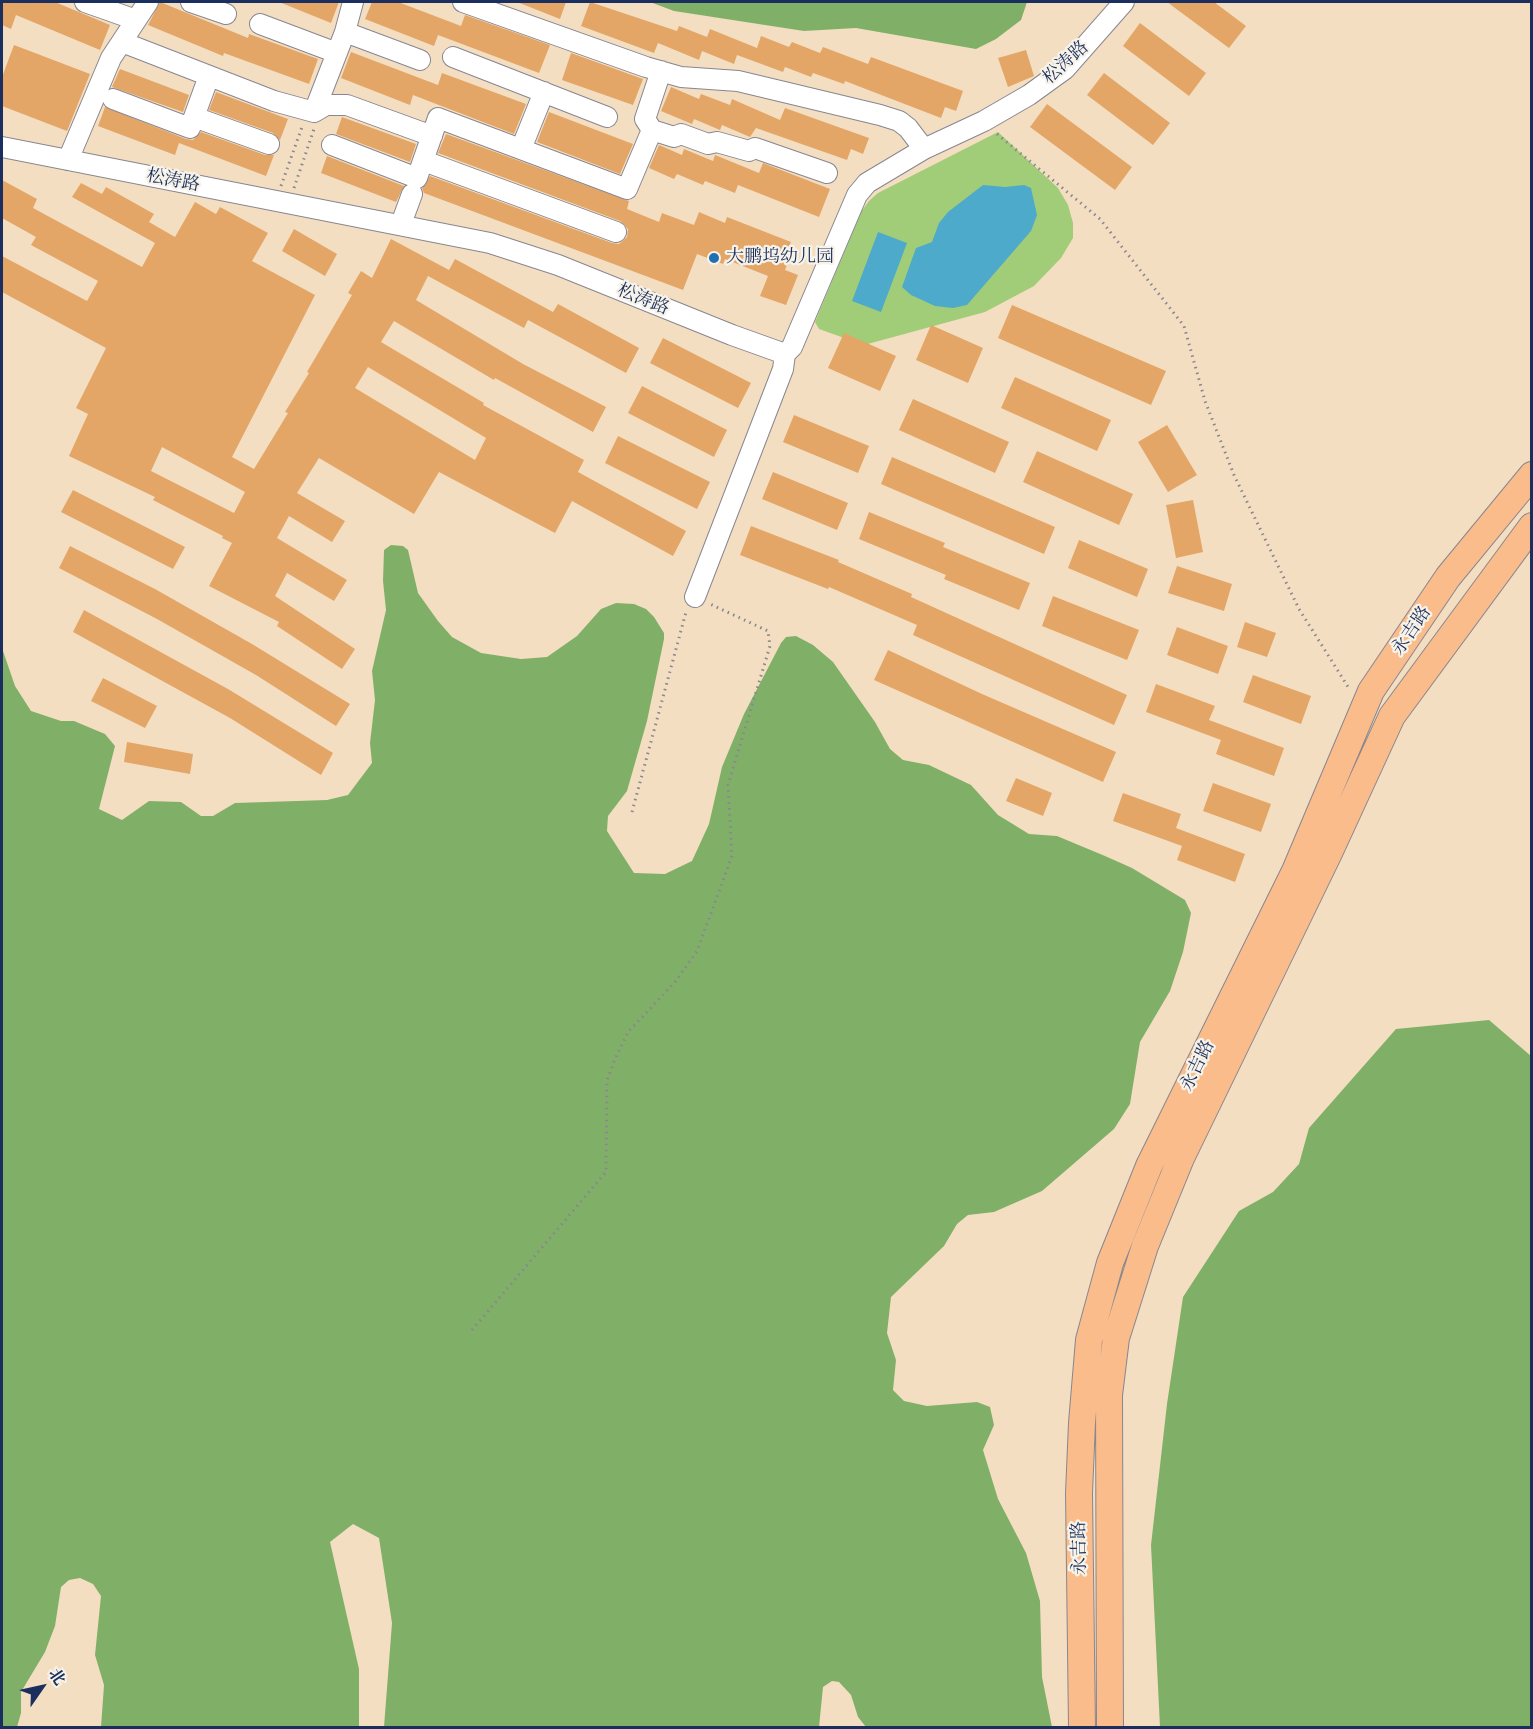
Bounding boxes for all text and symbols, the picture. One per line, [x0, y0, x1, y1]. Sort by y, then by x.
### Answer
street label: 松涛路 [1039, 37, 1093, 89]
street label: 松涛路 [144, 165, 202, 197]
place label: 大鹏坞幼儿园 [726, 247, 834, 269]
marker: 大鹏坞幼儿园 [707, 251, 721, 265]
street label: 松涛路 [614, 280, 672, 320]
street label: 永吉路 [1388, 603, 1436, 659]
street label: 永吉路 [1176, 1037, 1220, 1095]
street label: 永吉路 [1069, 1521, 1091, 1575]
north arrow [12, 1657, 72, 1717]
text: 北 [45, 1665, 70, 1689]

